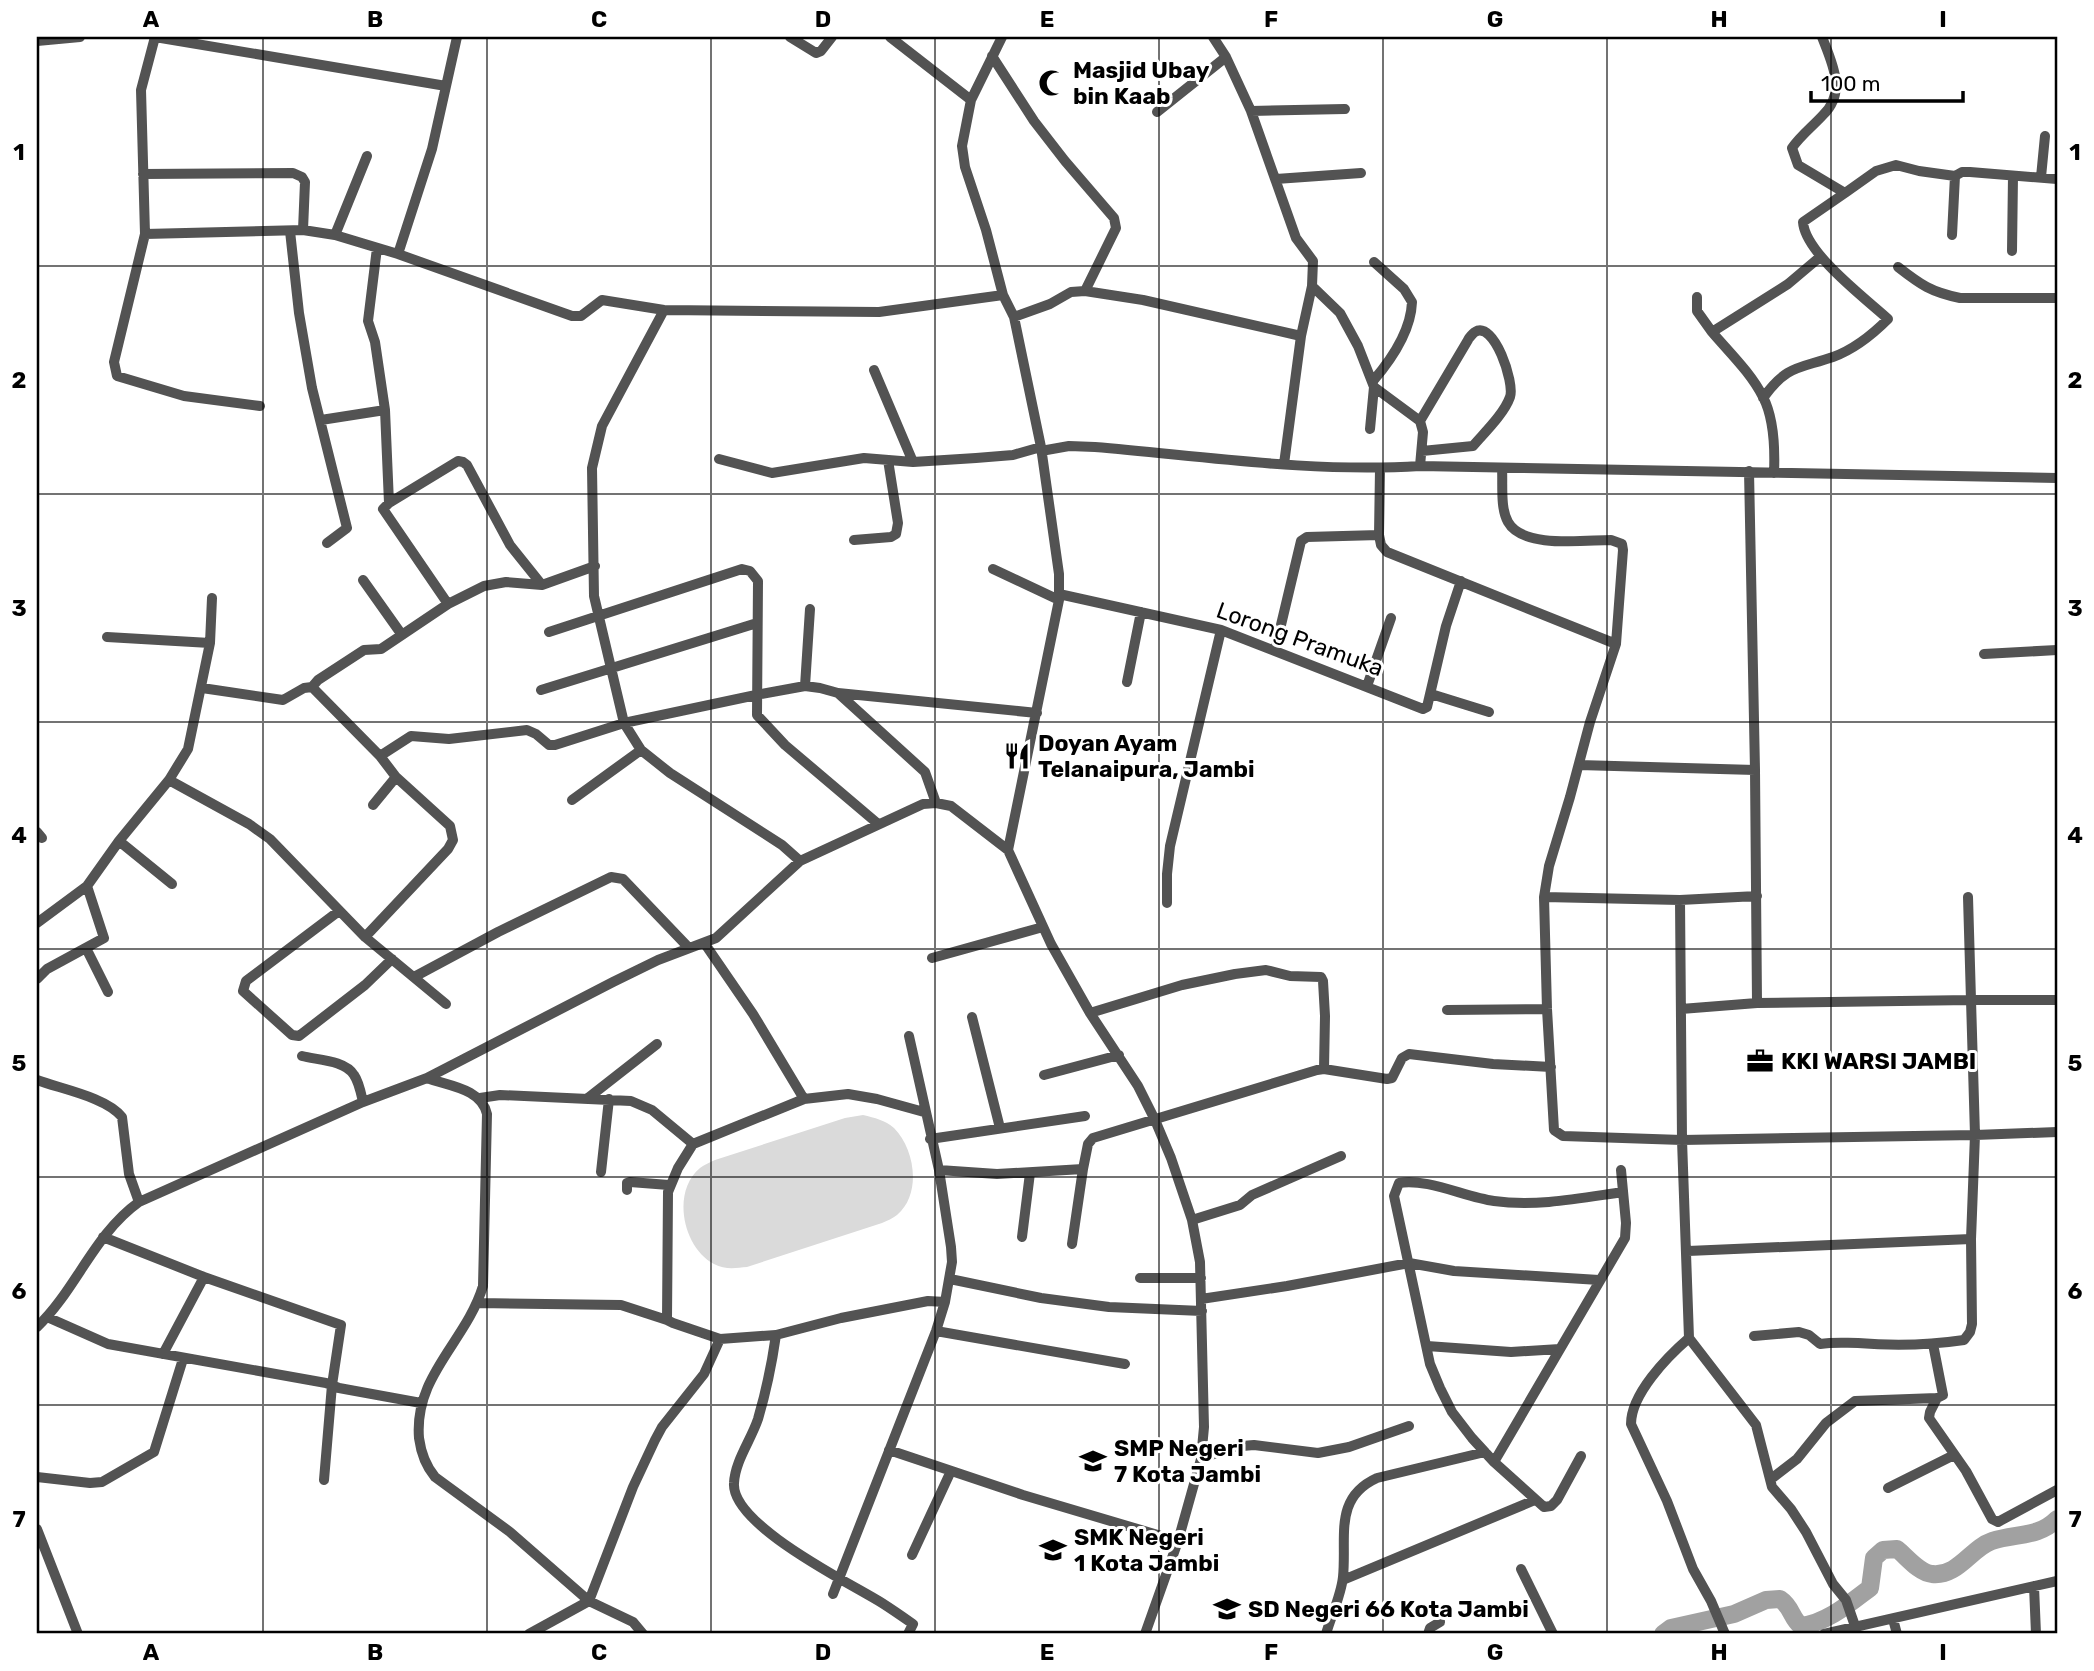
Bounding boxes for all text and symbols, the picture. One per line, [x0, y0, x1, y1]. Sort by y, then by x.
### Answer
text: A [143, 5, 160, 33]
text: B [367, 5, 383, 33]
text: C [591, 5, 607, 33]
text: D [815, 5, 831, 33]
text: E [1040, 5, 1054, 33]
text: F [1264, 5, 1278, 33]
text: G [1487, 5, 1503, 33]
text: H [1710, 5, 1728, 33]
text: I [1939, 5, 1947, 33]
place label: Masjid Ubay bin Kaab [1073, 56, 1210, 110]
scale bar [1811, 60, 1963, 104]
mosque icon: Masjid Ubay bin Kaab [1037, 68, 1067, 98]
text: 100 m [1821, 71, 1880, 96]
text: 1 [13, 138, 25, 166]
text: 1 [2069, 138, 2081, 166]
text: 2 [12, 366, 26, 394]
text: 2 [2068, 366, 2082, 394]
text: 3 [11, 594, 27, 622]
text: 3 [2067, 594, 2083, 622]
street label: Lorong Pramuka [1213, 596, 1387, 682]
place label: Doyan Ayam Telanaipura, Jambi [1038, 729, 1255, 783]
restaurant icon: Doyan Ayam Telanaipura, Jambi [1002, 741, 1032, 771]
text: 4 [11, 821, 27, 849]
text: 4 [2067, 821, 2083, 849]
office icon: KKI WARSI JAMBI [1745, 1046, 1775, 1076]
place label: KKI WARSI JAMBI [1781, 1047, 1976, 1075]
text: 5 [12, 1049, 27, 1077]
text: 5 [2068, 1049, 2083, 1077]
text: 6 [12, 1277, 27, 1305]
text: 6 [2068, 1277, 2083, 1305]
place label: SMP Negeri 7 Kota Jambi [1114, 1434, 1261, 1488]
school or university icon: SMP Negeri 7 Kota Jambi [1078, 1446, 1108, 1476]
text: 7 [12, 1505, 26, 1533]
text: 7 [2068, 1505, 2082, 1533]
place label: SMK Negeri 1 Kota Jambi [1074, 1523, 1219, 1577]
school or university icon: SMK Negeri 1 Kota Jambi [1038, 1535, 1068, 1565]
school or university icon: SD Negeri 66 Kota Jambi [1212, 1594, 1242, 1624]
place label: SD Negeri 66 Kota Jambi [1248, 1595, 1529, 1623]
text: A [143, 1638, 160, 1666]
text: B [367, 1638, 383, 1666]
text: C [591, 1638, 607, 1666]
text: D [815, 1638, 831, 1666]
text: E [1040, 1638, 1054, 1666]
text: F [1264, 1638, 1278, 1666]
text: G [1487, 1638, 1503, 1666]
text: H [1710, 1638, 1728, 1666]
text: I [1939, 1638, 1947, 1666]

